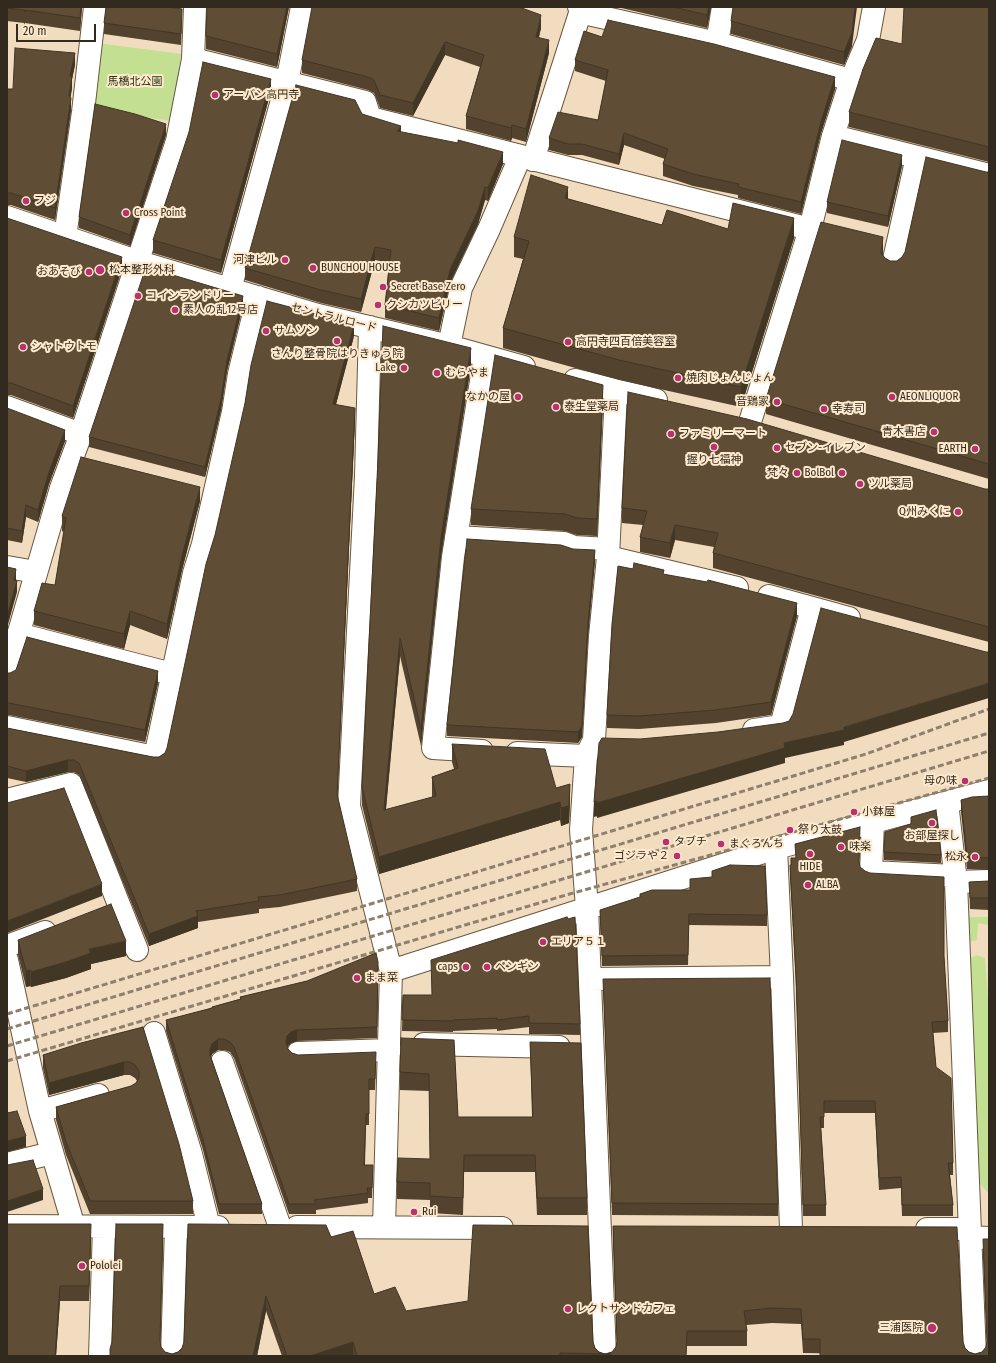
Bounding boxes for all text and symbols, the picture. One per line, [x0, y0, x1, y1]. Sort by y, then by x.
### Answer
scale bar [18, 16, 98, 42]
text: 20 m [23, 24, 47, 38]
park label: 馬橋北公園 [108, 75, 162, 89]
place label: アーバン高円寺 [223, 88, 299, 102]
marker: アーバン高円寺 [210, 90, 220, 100]
place label: フジ [34, 194, 56, 208]
marker: フジ [21, 196, 31, 206]
place label: Cross Point [134, 206, 184, 220]
marker: Cross Point [121, 208, 131, 218]
place label: 河津ビル [233, 253, 277, 267]
marker: 河津ビル [280, 255, 290, 265]
place label: BUNCHOU HOUSE [321, 261, 399, 275]
place label: 松本整形外科 [109, 263, 175, 277]
marker: BUNCHOU HOUSE [308, 263, 318, 273]
marker: 松本整形外科 [94, 264, 106, 276]
place label: おあそび [37, 265, 81, 279]
marker: おあそび [84, 267, 94, 277]
place label: Secret Base Zero [391, 280, 465, 294]
marker: Secret Base Zero [378, 282, 388, 292]
place label: コインランドリー [146, 289, 234, 303]
marker: コインランドリー [133, 291, 143, 301]
place label: クシカツビリー [386, 298, 463, 312]
marker: クシカツビリー [373, 300, 383, 310]
street label: セントラルロード [290, 301, 378, 335]
place label: 素人の乱12号店 [183, 303, 258, 317]
marker: 素人の乱12号店 [170, 305, 180, 315]
place label: サムソン [274, 324, 318, 338]
marker: サムソン [261, 326, 271, 336]
place label: 高円寺四百倍美容室 [576, 335, 675, 349]
marker: さんり整骨院はりきゅう院 [332, 336, 342, 346]
marker: 高円寺四百倍美容室 [563, 337, 573, 347]
place label: シャトウトモ [31, 340, 97, 354]
marker: シャトウトモ [18, 342, 28, 352]
place label: さんり整骨院はりきゅう院 [271, 347, 403, 361]
place label: Lake [375, 361, 396, 375]
marker: Lake [399, 363, 409, 373]
place label: むらやま [445, 366, 489, 380]
marker: むらやま [432, 368, 442, 378]
place label: 焼肉じょんじょん [686, 371, 774, 385]
marker: 焼肉じょんじょん [673, 373, 683, 383]
place label: なかの屋 [466, 390, 510, 404]
place label: AEONLIQUOR [900, 390, 958, 404]
marker: なかの屋 [513, 392, 523, 402]
marker: AEONLIQUOR [887, 392, 897, 402]
place label: 音鶏家 [736, 395, 769, 409]
marker: 音鶏家 [772, 397, 782, 407]
place label: 泰生堂薬局 [564, 400, 619, 414]
marker: 泰生堂薬局 [551, 402, 561, 412]
place label: 幸寿司 [832, 402, 865, 416]
marker: 幸寿司 [819, 404, 829, 414]
place label: 青木書店 [882, 425, 926, 439]
place label: ファミリーマート [679, 427, 767, 441]
marker: 青木書店 [929, 427, 939, 437]
marker: ファミリーマート [666, 429, 676, 439]
place label: セブン-イレブン [785, 441, 866, 455]
marker: 握り七福神 [709, 442, 719, 452]
place label: EARTH [939, 442, 967, 456]
marker: セブン-イレブン [772, 443, 782, 453]
marker: EARTH [970, 444, 980, 454]
place label: 握り七福神 [687, 453, 741, 467]
place label: 梵々 [767, 466, 789, 480]
place label: BolBol [805, 466, 834, 480]
marker: 梵々 [792, 468, 802, 478]
marker: BolBol [837, 468, 847, 478]
place label: ツル薬局 [868, 477, 912, 491]
marker: ツル薬局 [855, 479, 865, 489]
place label: Q州みくに [899, 505, 950, 519]
marker: Q州みくに [953, 507, 963, 517]
place label: 母の味 [924, 774, 957, 788]
marker: 母の味 [960, 776, 970, 786]
place label: 小鉢屋 [862, 805, 895, 819]
marker: 小鉢屋 [849, 807, 859, 817]
marker: お部屋探し [927, 818, 937, 828]
place label: 祭り太鼓 [798, 823, 842, 837]
marker: 祭り太鼓 [785, 825, 795, 835]
place label: お部屋探し [905, 829, 959, 843]
place label: タブチ [674, 835, 707, 849]
marker: タブチ [661, 837, 671, 847]
place label: まぐろんち [729, 837, 784, 851]
marker: まぐろんち [716, 839, 726, 849]
place label: 味楽 [849, 840, 871, 854]
marker: 味楽 [836, 842, 846, 852]
place label: ゴジラや２ [614, 849, 669, 863]
marker: HIDE [805, 849, 815, 859]
place label: 松永 [945, 850, 967, 864]
marker: ゴジラや２ [672, 851, 682, 861]
marker: 松永 [970, 852, 980, 862]
place label: HIDE [799, 860, 821, 874]
place label: ALBA [816, 878, 838, 892]
marker: ALBA [803, 880, 813, 890]
place label: エリア５１ [551, 935, 606, 949]
marker: エリア５１ [538, 937, 548, 947]
place label: caps [437, 960, 458, 974]
place label: ペンギン [495, 960, 539, 974]
marker: caps [461, 962, 471, 972]
marker: ペンギン [482, 962, 492, 972]
place label: まま菜 [365, 971, 398, 985]
marker: まま菜 [352, 973, 362, 983]
place label: Rui [422, 1205, 437, 1219]
marker: Rui [409, 1207, 419, 1217]
place label: Pololei [90, 1259, 121, 1273]
marker: Pololei [77, 1261, 87, 1271]
place label: レクトサンドカフェ [576, 1302, 675, 1316]
marker: レクトサンドカフェ [563, 1304, 573, 1314]
place label: 三浦医院 [879, 1321, 923, 1335]
marker: 三浦医院 [926, 1322, 938, 1334]

